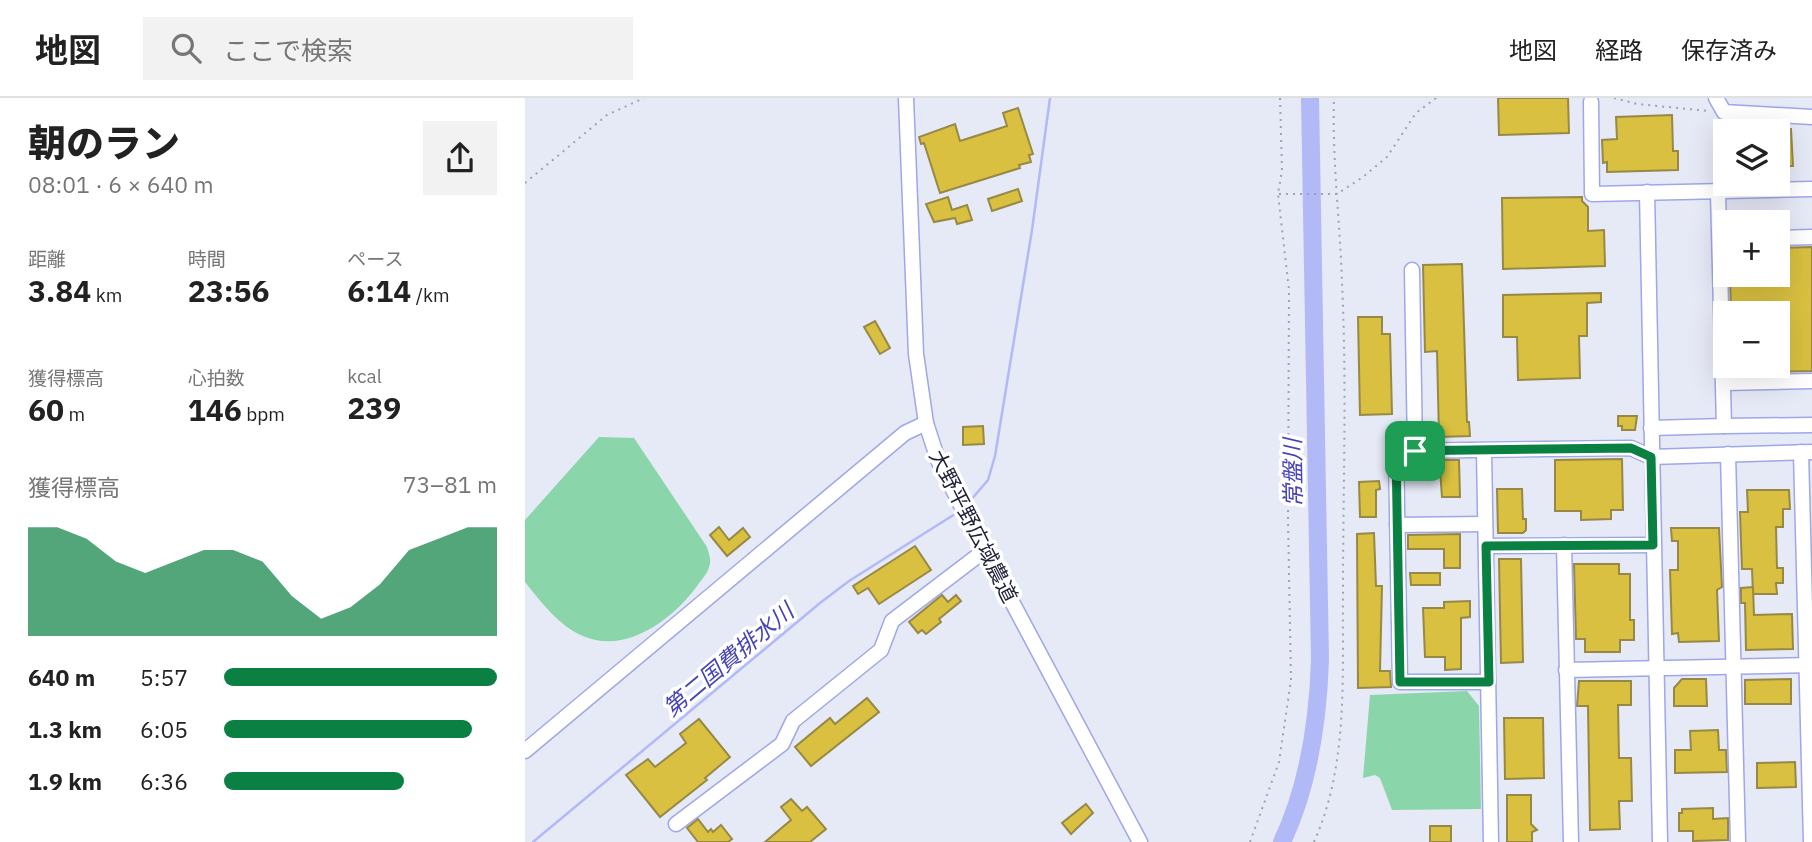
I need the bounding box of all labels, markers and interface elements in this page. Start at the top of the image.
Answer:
search box [143,17,633,80]
text: 地図 [35,28,101,71]
icon: search [167,29,205,67]
text: ここで検索 [223,33,353,67]
text: 地図 [1509,34,1557,66]
text: 経路 [1595,34,1643,66]
text: 保存済み [1681,34,1777,66]
text: 朝のラン [28,118,180,167]
map controls [1713,119,1790,378]
button: layers [1713,119,1790,196]
button: share [423,121,497,195]
text: 08:01 · 6 × 640 m [28,169,214,199]
button: + [1713,210,1790,287]
text: 距離 [28,247,66,271]
text: 時間 [188,247,226,271]
text: ペース [347,247,403,271]
text: 3.84 [28,271,91,310]
text: 23:56 [188,271,270,310]
text: 6:14 [347,271,411,310]
text: km [91,283,122,307]
text: /km [411,283,450,307]
button: − [1713,301,1790,378]
text: kcal [347,364,382,388]
text: 獲得標高 [28,366,104,390]
text: 心拍数 [188,366,245,390]
text: 239 [347,388,401,427]
text: 60 [28,390,64,429]
text: 146 [188,390,242,429]
text: m [64,402,85,426]
text: bpm [242,402,285,426]
pin [1385,421,1445,481]
icon: arrive [1396,432,1434,470]
water label: 常盤川 [1276,435,1308,508]
street label: 大野平野広域農道 [923,445,1025,607]
text: 73–81 m [403,469,497,499]
text: 獲得標高 [28,472,120,502]
water label: 第二国費排水川 [657,594,802,722]
text: 640 m [28,662,95,692]
text: 5:57 [140,662,188,692]
text: 1.3 km [28,714,102,744]
text: 6:05 [140,714,188,744]
text: 1.9 km [28,766,102,796]
text: 6:36 [140,766,188,796]

